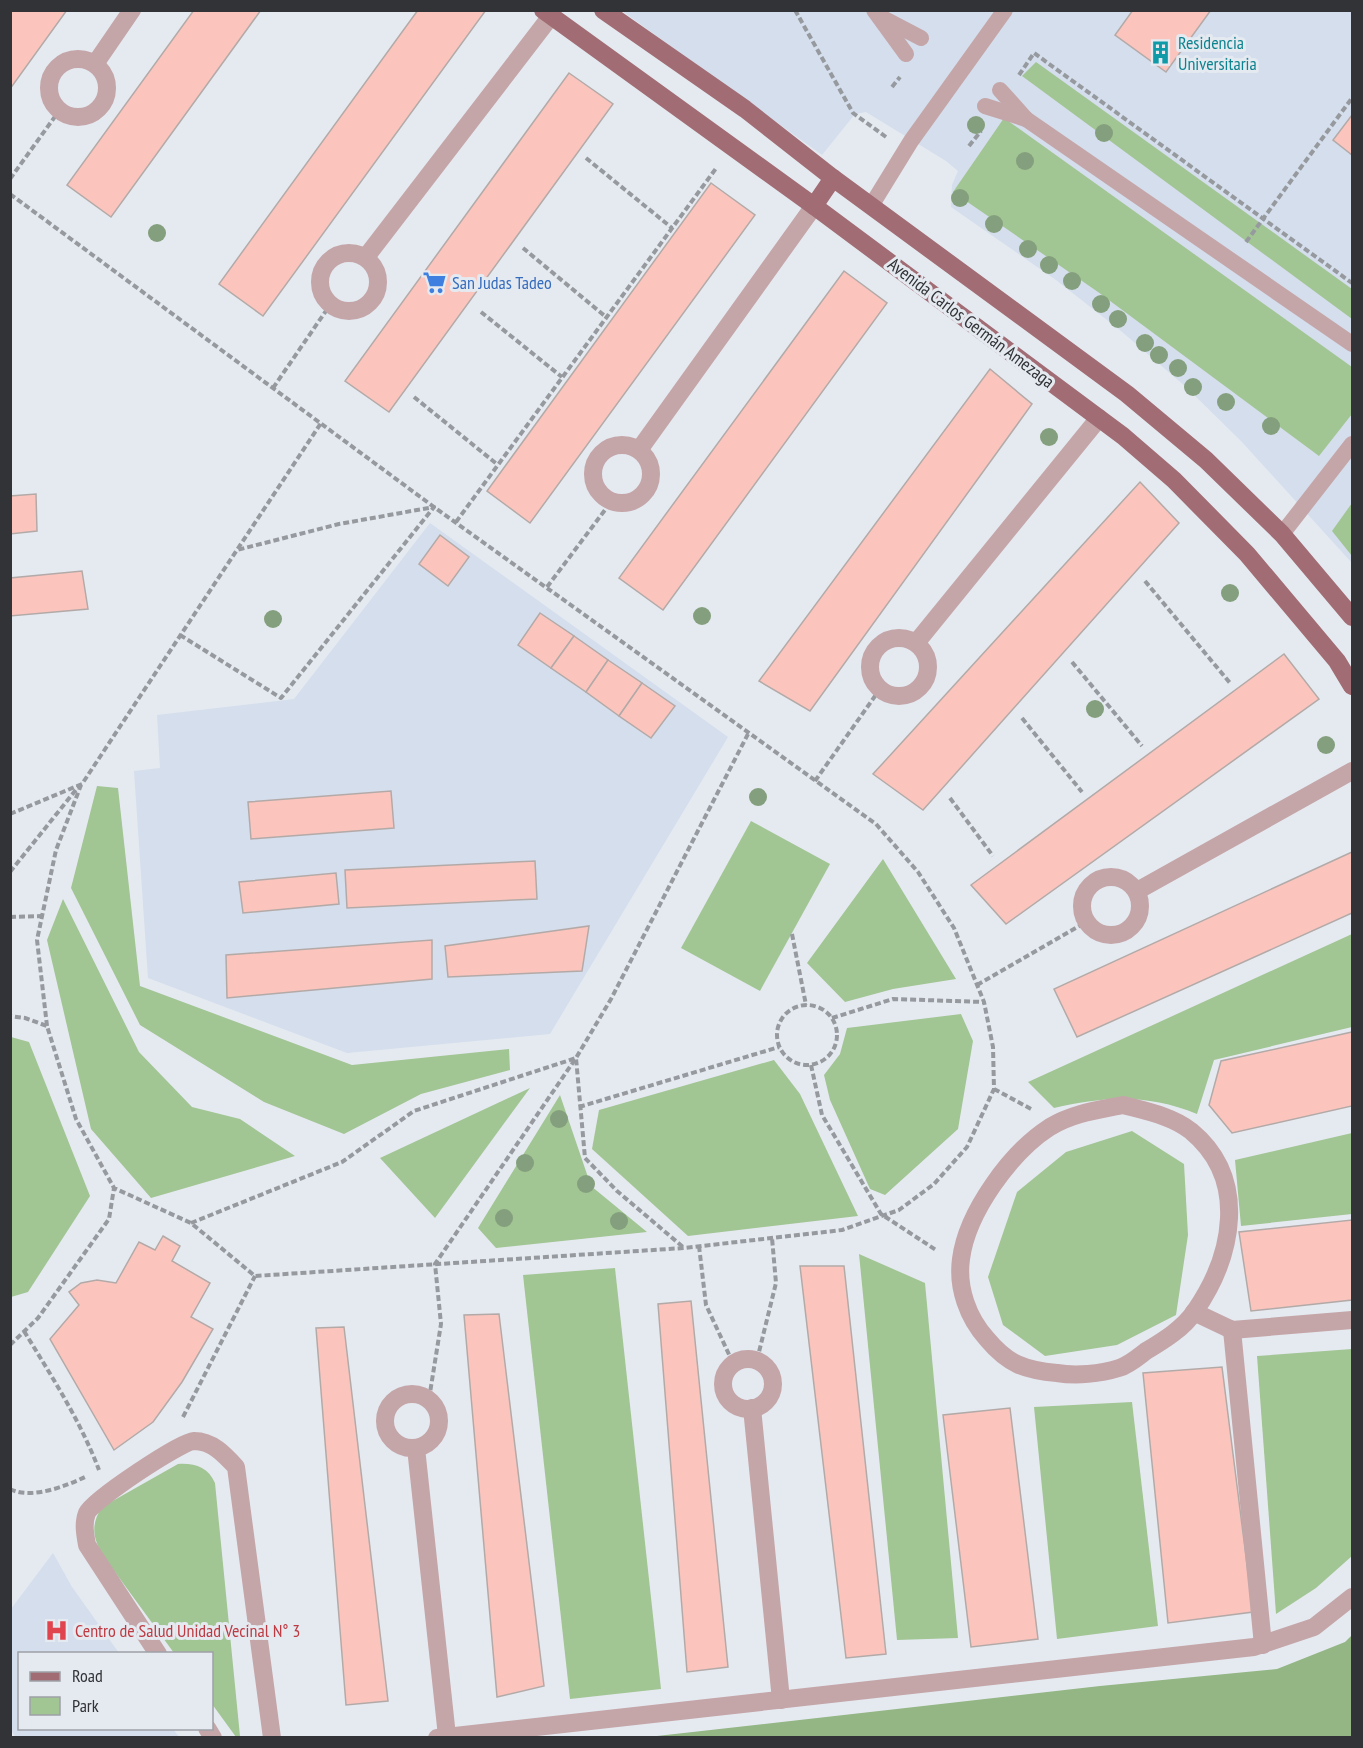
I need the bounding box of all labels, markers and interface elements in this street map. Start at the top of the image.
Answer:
place label: Residencia Universitaria [1178,31,1257,75]
building icon: Residencia Universitaria [1147,40,1173,66]
street label: Avenida Carlos Germán Amezaga [883,252,1059,393]
supermarket icon: San Judas Tadeo [421,270,447,296]
place label: San Judas Tadeo [452,271,552,294]
hospital icon: Centro de Salud Unidad Vecinal N° 3 [44,1618,70,1644]
place label: Centro de Salud Unidad Vecinal N° 3 [75,1619,300,1642]
legend [18,1652,213,1730]
text: Road [72,1664,103,1687]
text: Park [72,1694,99,1717]

